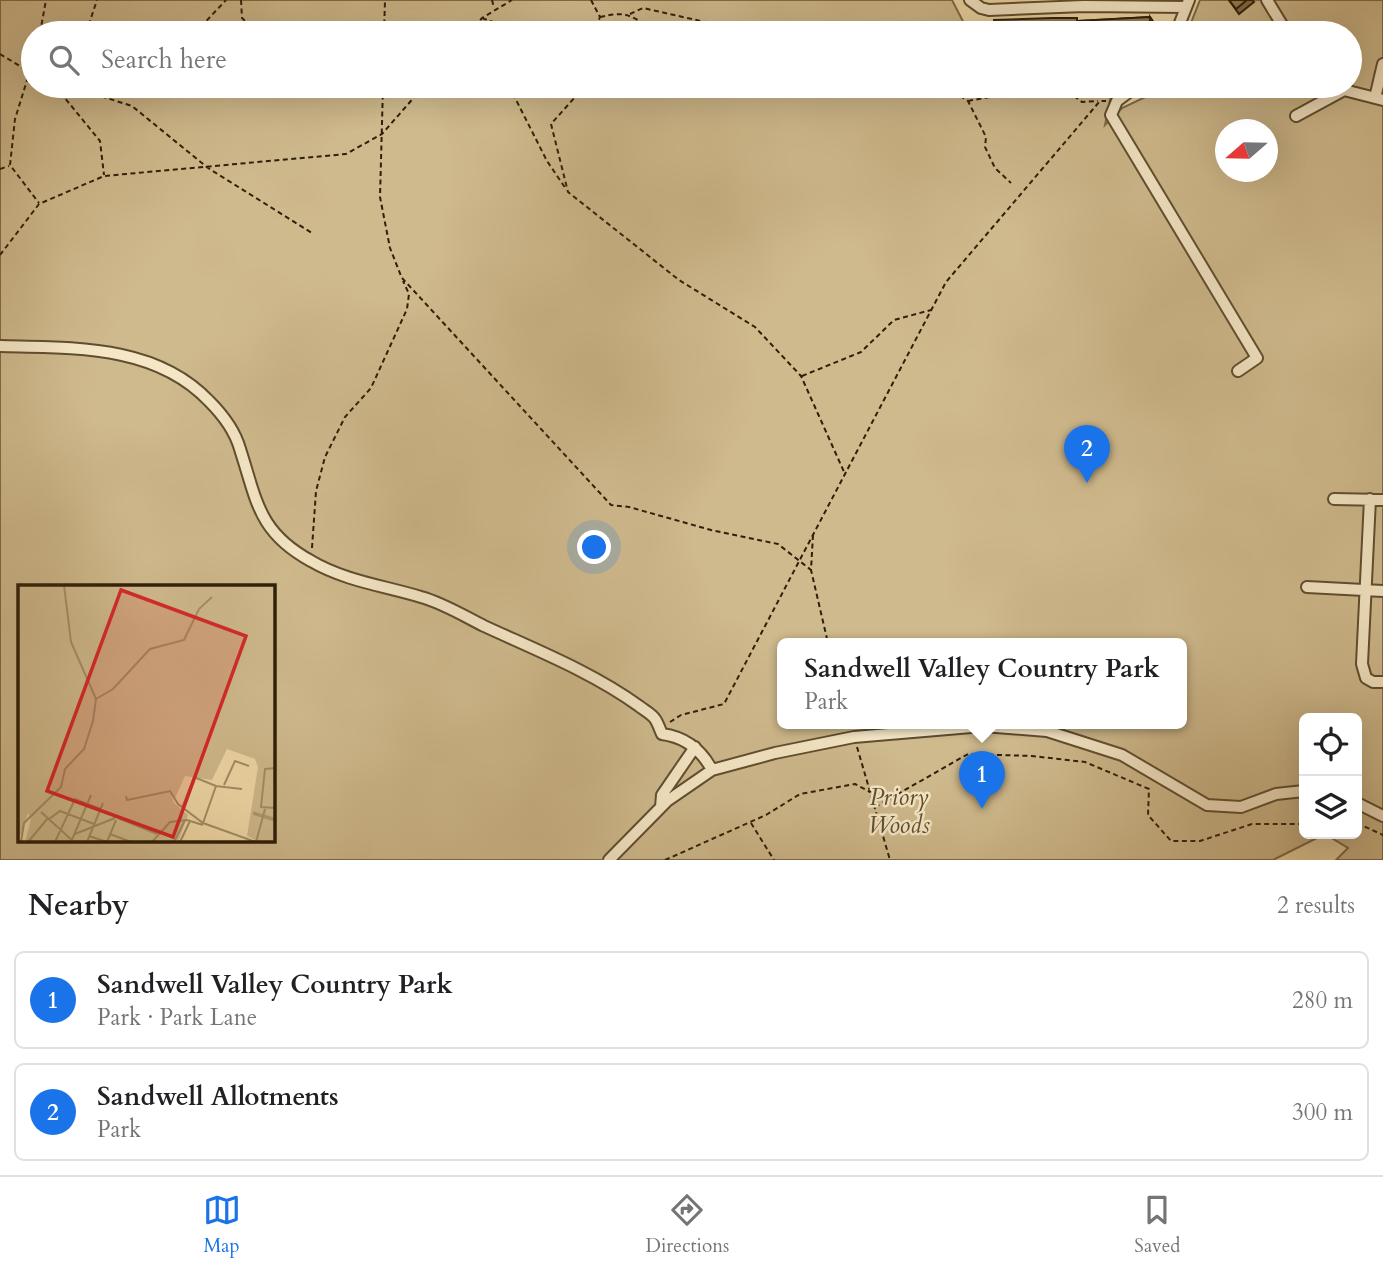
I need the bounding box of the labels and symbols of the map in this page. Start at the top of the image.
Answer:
north arrow [1215,119,1278,182]
pin: 2 [1064,425,1110,483]
your location [577,530,611,564]
inset map [18,585,275,842]
pin: 1 [959,751,1005,809]
park label: Priory Woods [868,781,930,842]

